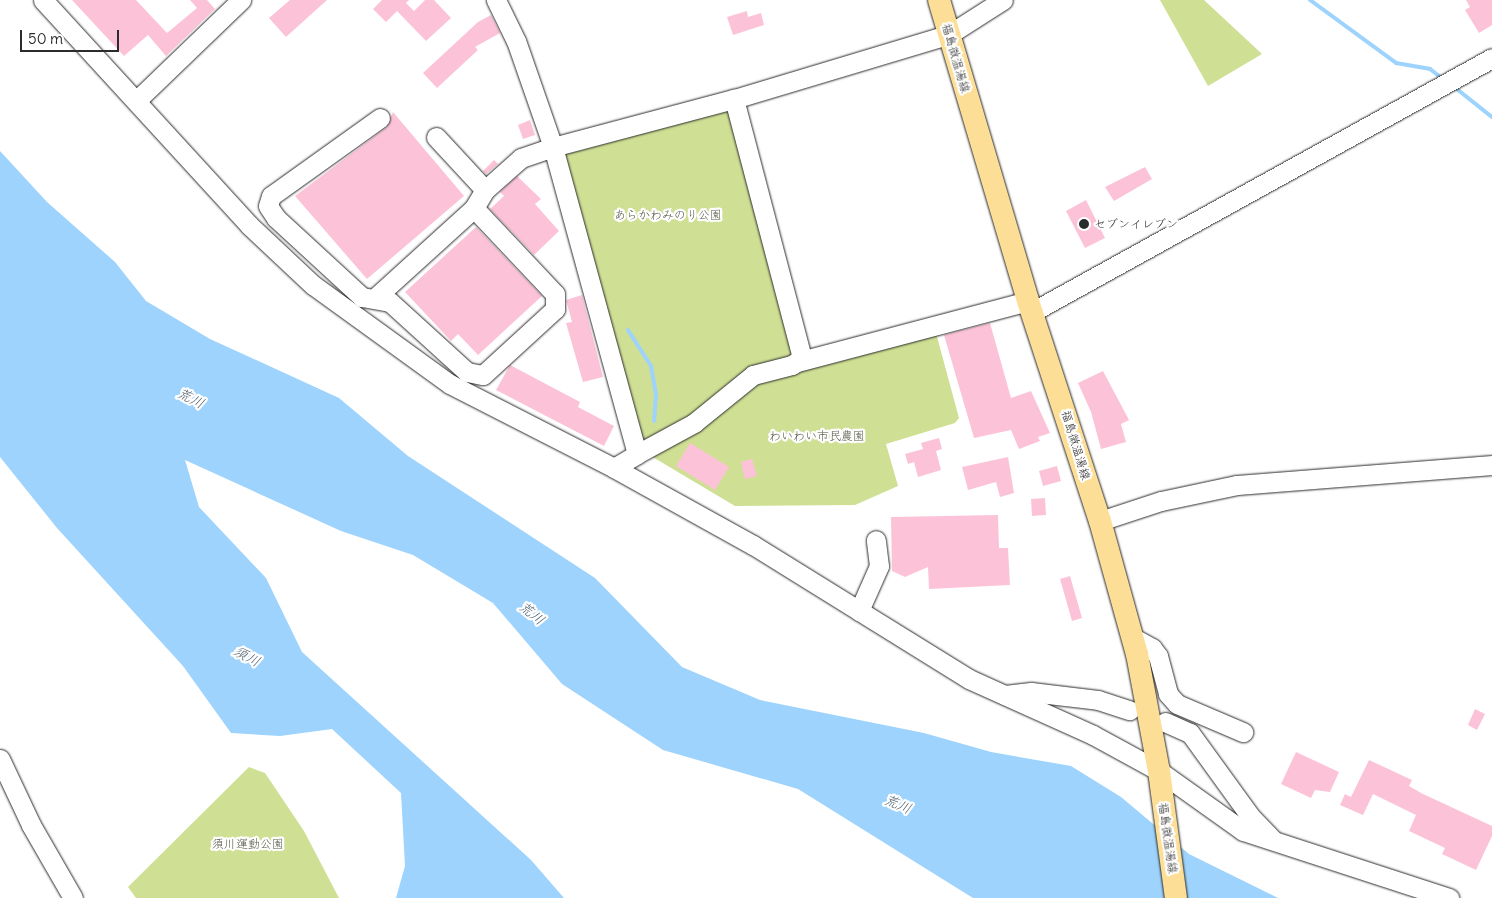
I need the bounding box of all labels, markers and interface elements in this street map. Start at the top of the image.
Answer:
scale bar [22,20,121,52]
street label: 福島微温湯線 [939,21,973,95]
text: 50 m [28,29,63,48]
park label: あらかわみのり公園 [614,208,722,222]
place label: セブンイレブン [1094,217,1178,231]
marker: セブンイレブン [1078,218,1090,230]
water label: 荒川 [175,384,207,412]
street label: 福島微温湯線 [1059,408,1093,482]
park label: わいわい市民農園 [769,429,865,443]
water label: 荒川 [516,598,548,628]
water label: 須川 [231,642,263,670]
water label: 荒川 [882,791,914,817]
street label: 福島微温湯線 [1156,801,1180,875]
park label: 須川運動公園 [212,837,284,851]

